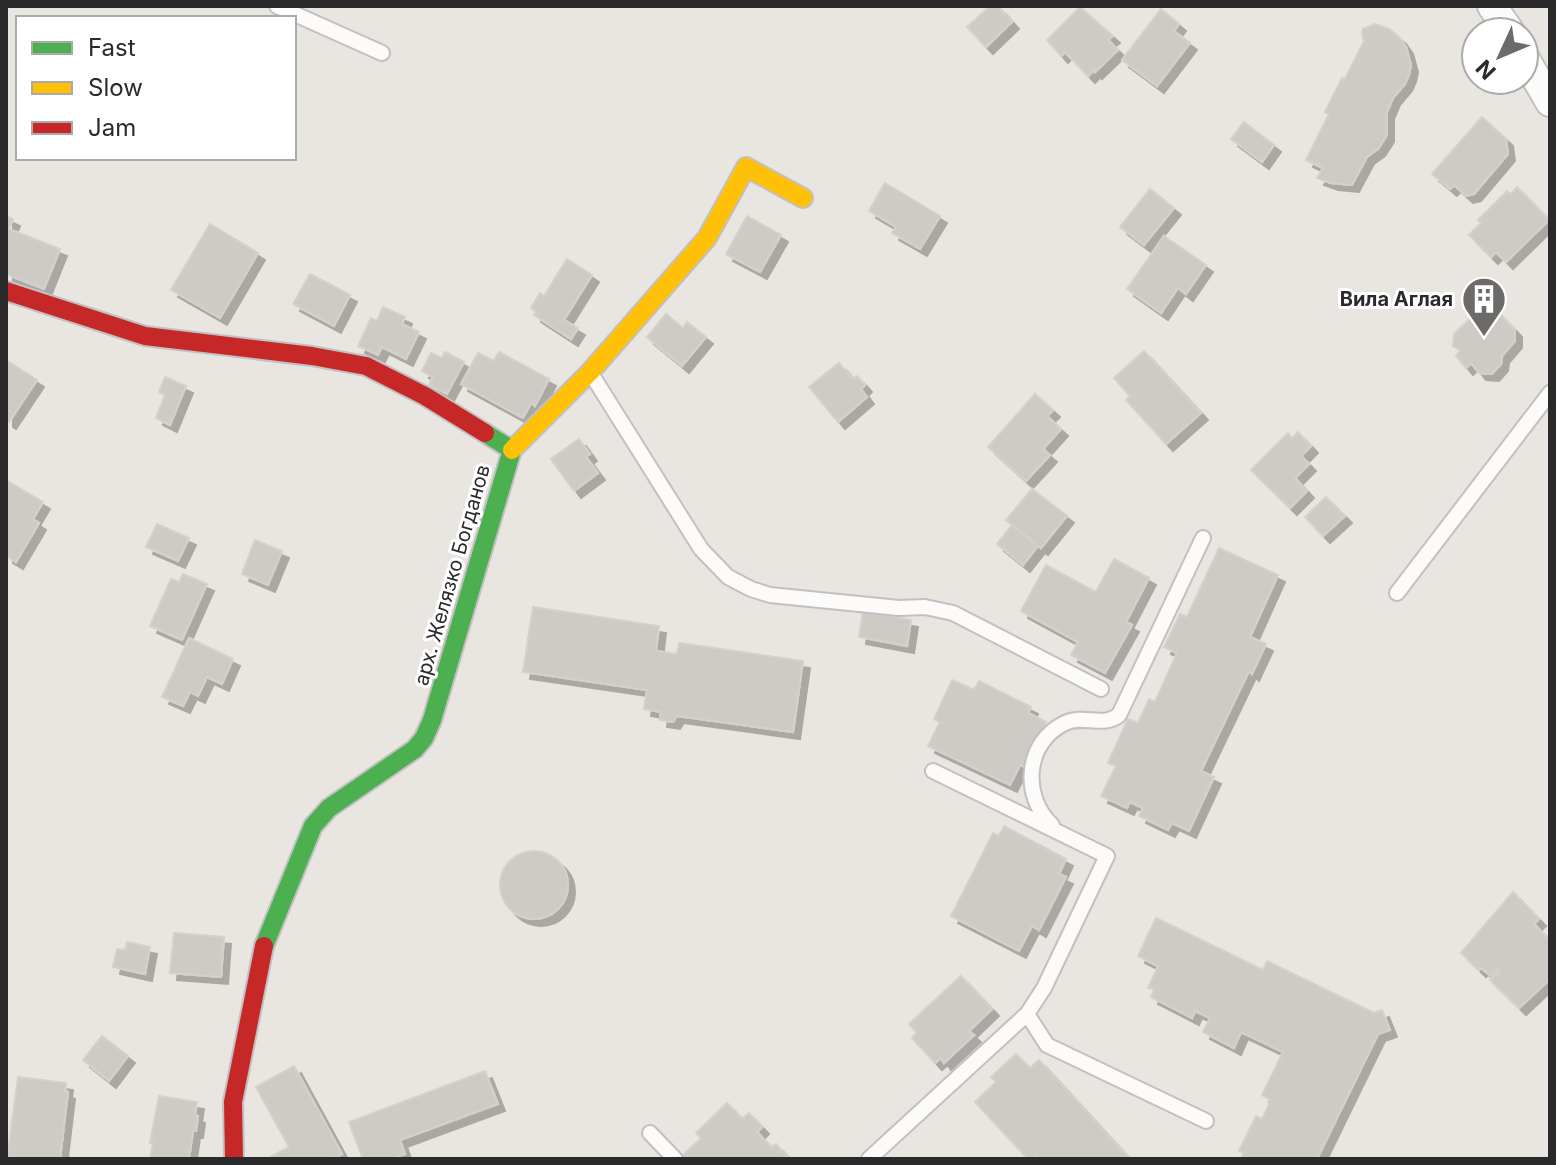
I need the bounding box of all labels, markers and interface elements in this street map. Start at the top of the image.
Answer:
legend [16,16,296,160]
north arrow [1460,16,1540,96]
text: Fast [88,33,136,62]
text: N [1470,55,1501,85]
text: Slow [88,73,143,102]
text: Jam [88,113,136,142]
building icon: Вила Аглая [1460,275,1508,338]
place label: Вила Аглая [1340,287,1453,311]
street label: арх. Желязко Богданов [409,462,495,688]

